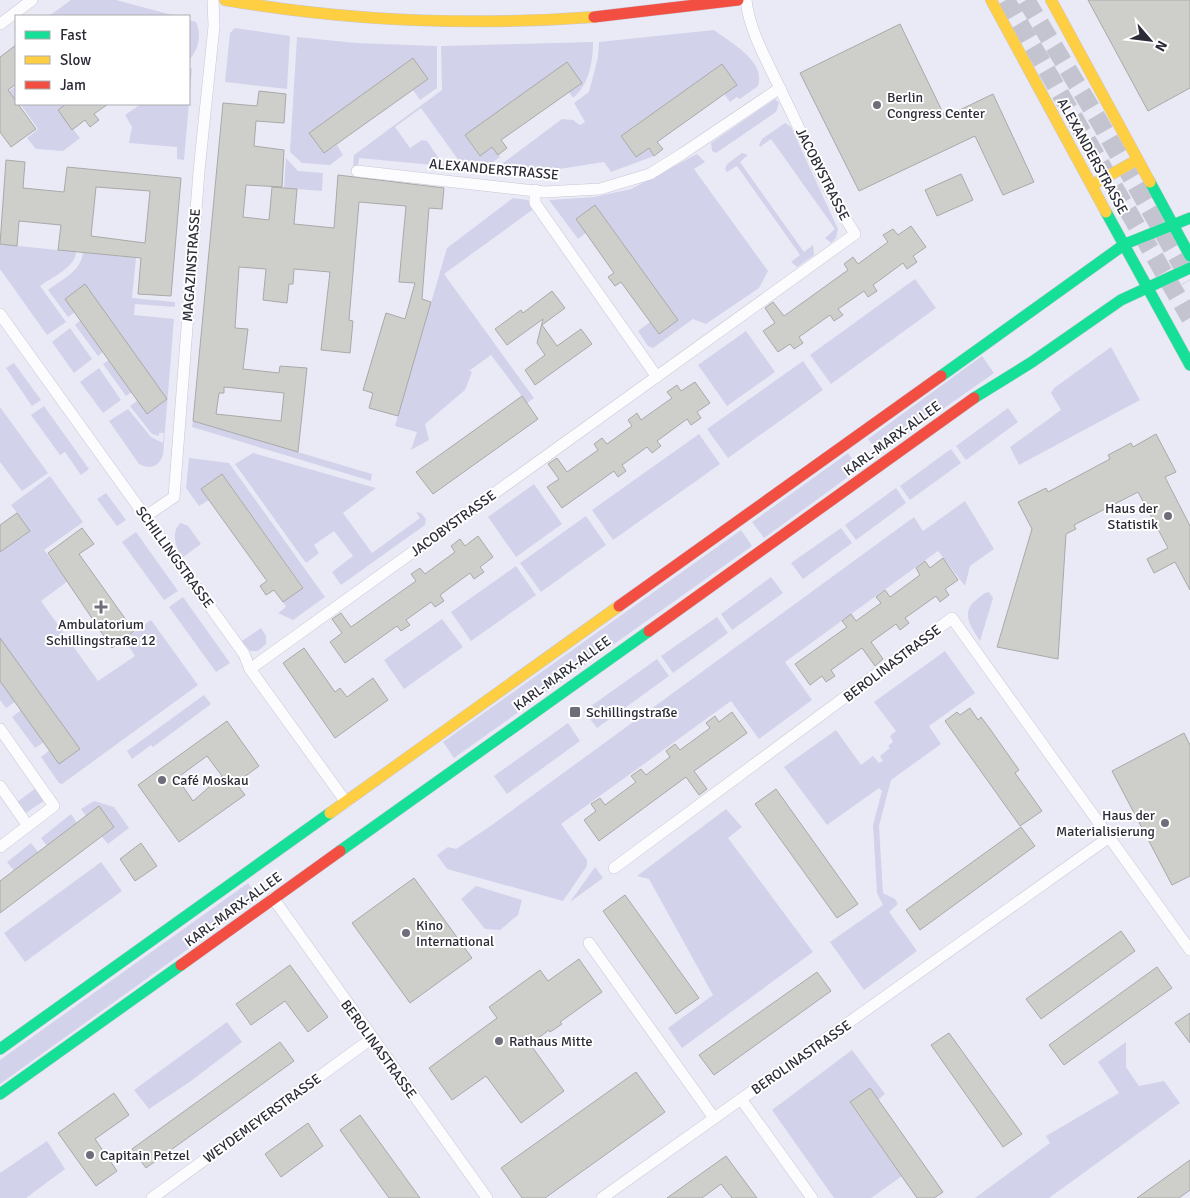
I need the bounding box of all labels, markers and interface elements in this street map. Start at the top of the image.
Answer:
legend [15,15,190,105]
north arrow [1125,15,1175,65]
text: Fast [60,26,87,44]
text: N [1151,38,1171,54]
text: Slow [60,51,91,69]
text: Jam [60,76,86,94]
place label: Berlin Congress Center [887,89,986,122]
street label: ALEXANDERSTRASSE [1054,95,1132,217]
marker: Berlin Congress Center [871,99,883,111]
street label: JACOBYSTRASSE [792,125,853,223]
street label: ALEXANDERSTRASSE [428,155,560,184]
street label: MAGAZINSTRASSE [179,208,204,322]
street label: KARL-MARX-ALLEE [840,397,944,479]
street label: JACOBYSTRASSE [407,487,499,560]
place label: Haus der Statistik [1105,500,1159,533]
street label: SCHILLINGSTRASSE [132,503,217,611]
marker: Haus der Statistik [1162,510,1174,522]
marker: Ambulatorium Schillingstraße 12 [94,600,108,614]
place label: Ambulatorium Schillingstraße 12 [46,616,156,649]
street label: BEROLINASTRASSE [840,621,945,706]
street label: KARL-MARX-ALLEE [510,632,614,714]
place label: Schillingstraße [586,704,678,721]
marker: Schillingstraße [568,705,582,719]
place label: Café Moskau [172,772,249,789]
marker: Café Moskau [156,774,168,786]
place label: Haus der Materialisierung [1056,807,1156,840]
marker: Haus der Materialisierung [1159,817,1171,829]
street label: KARL-MARX-ALLEE [181,868,285,950]
place label: Kino International [416,917,494,950]
marker: Kino International [400,927,412,939]
street label: BEROLINASTRASSE [337,997,420,1102]
street label: BEROLINASTRASSE [748,1017,855,1098]
place label: Rathaus Mitte [509,1033,592,1050]
marker: Rathaus Mitte [493,1035,505,1047]
street label: WEYDEMEYERSTRASSE [200,1070,324,1167]
place label: Capitain Petzel [100,1147,190,1164]
marker: Capitain Petzel [84,1149,96,1161]

